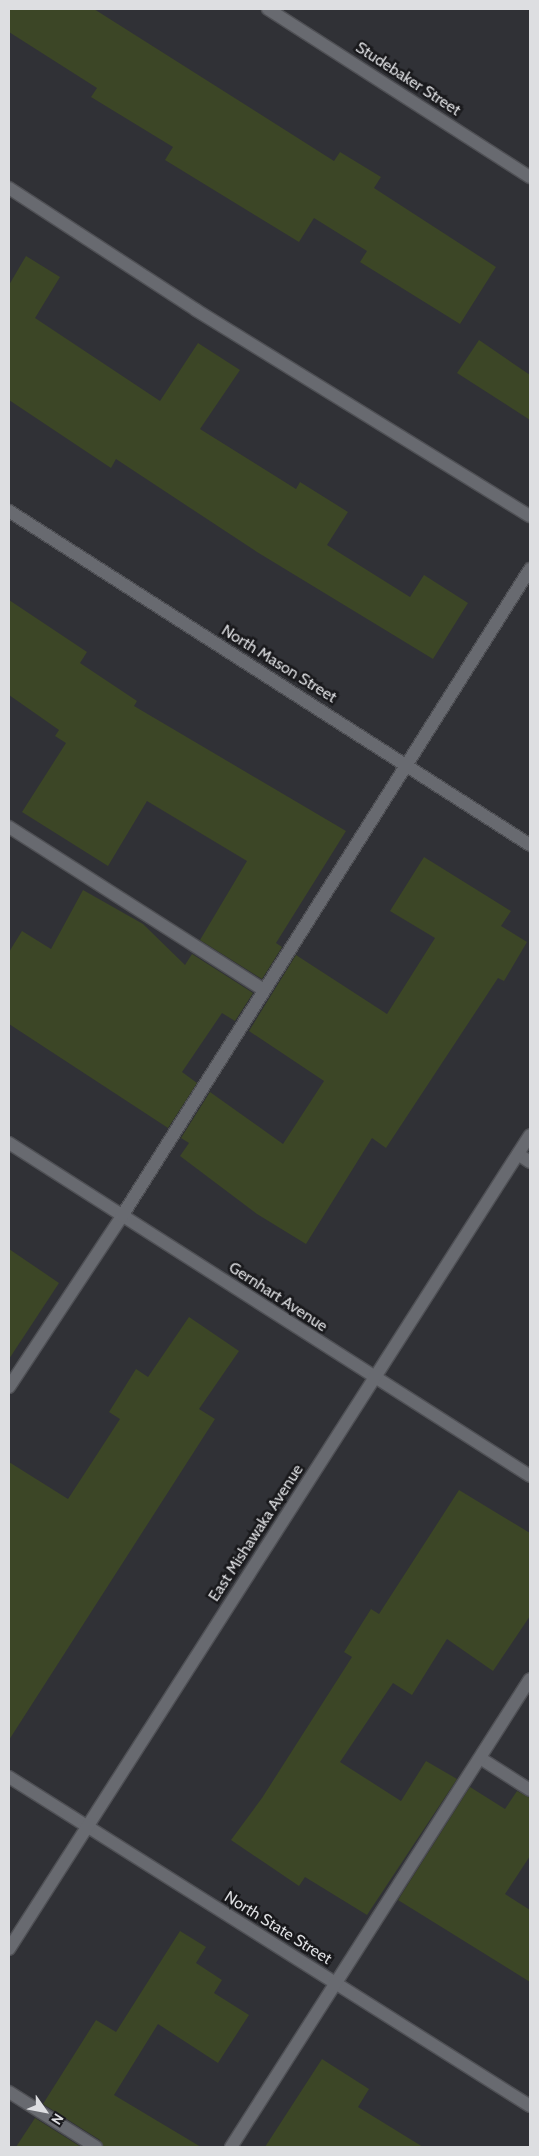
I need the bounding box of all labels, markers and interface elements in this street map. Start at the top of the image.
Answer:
street label: Studebaker Street [352,38,464,120]
street label: North Mason Street [218,621,340,707]
street label: Gernhart Avenue [225,1258,331,1336]
street label: East Mishawaka Avenue [205,1461,307,1605]
street label: North State Street [221,1887,335,1969]
north arrow [20,2086,70,2136]
text: N [47,2110,68,2128]

